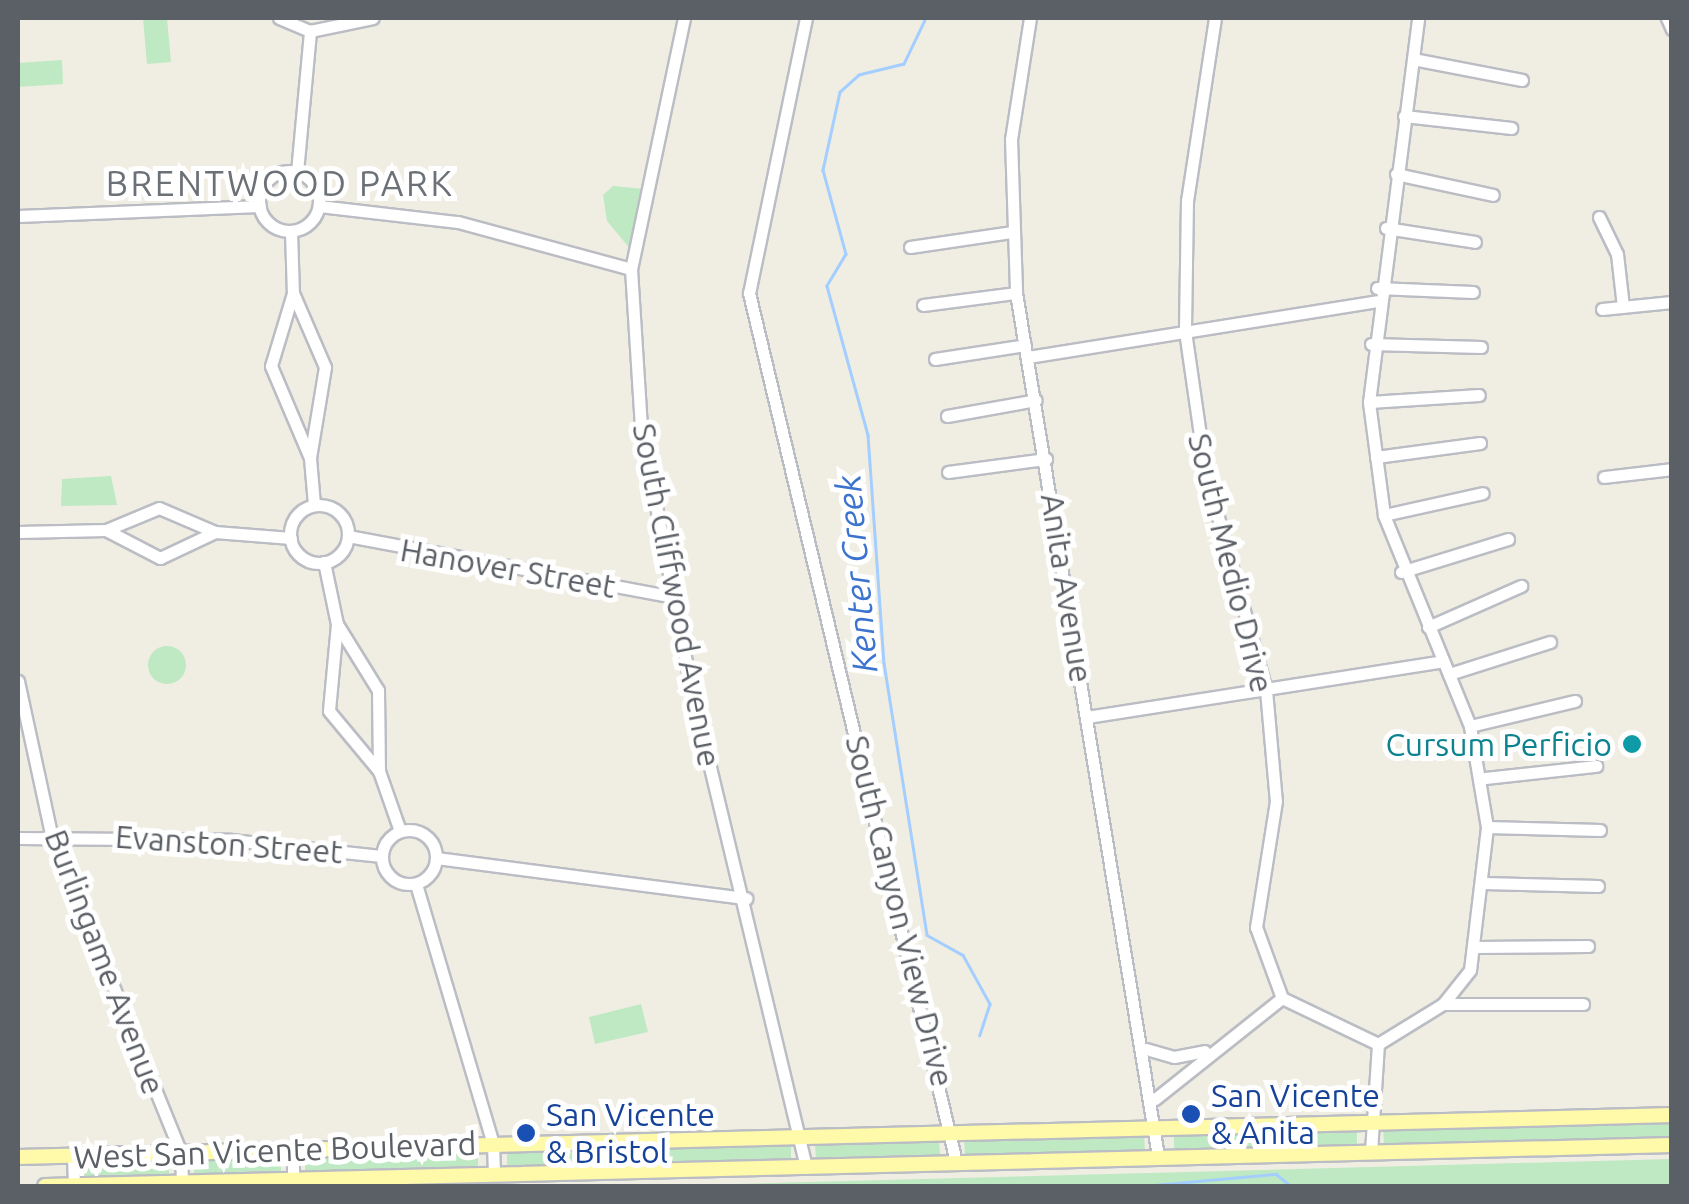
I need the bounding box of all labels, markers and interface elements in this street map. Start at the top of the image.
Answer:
district label: BRENTWOOD PARK [106,162,454,204]
street label: South Cliffwood Avenue [625,420,729,770]
street label: South Medio Drive [1180,429,1282,697]
water label: Kenter Creek [826,473,886,675]
street label: Anita Avenue [1033,491,1101,685]
street label: Hanover Street [397,530,619,606]
place label: Cursum Perficio [1386,725,1612,763]
street label: South Canyon View Drive [838,732,962,1090]
marker: Cursum Perficio [1621,733,1643,755]
street label: Evanston Street [114,817,344,871]
street label: Burlingame Avenue [37,824,173,1100]
place label: San Vicente & Anita [1211,1077,1380,1152]
place label: San Vicente & Bristol [546,1096,715,1171]
marker: San Vicente & Anita [1180,1103,1202,1125]
marker: San Vicente & Bristol [515,1122,537,1144]
street label: West San Vicente Boulevard [73,1124,477,1176]

